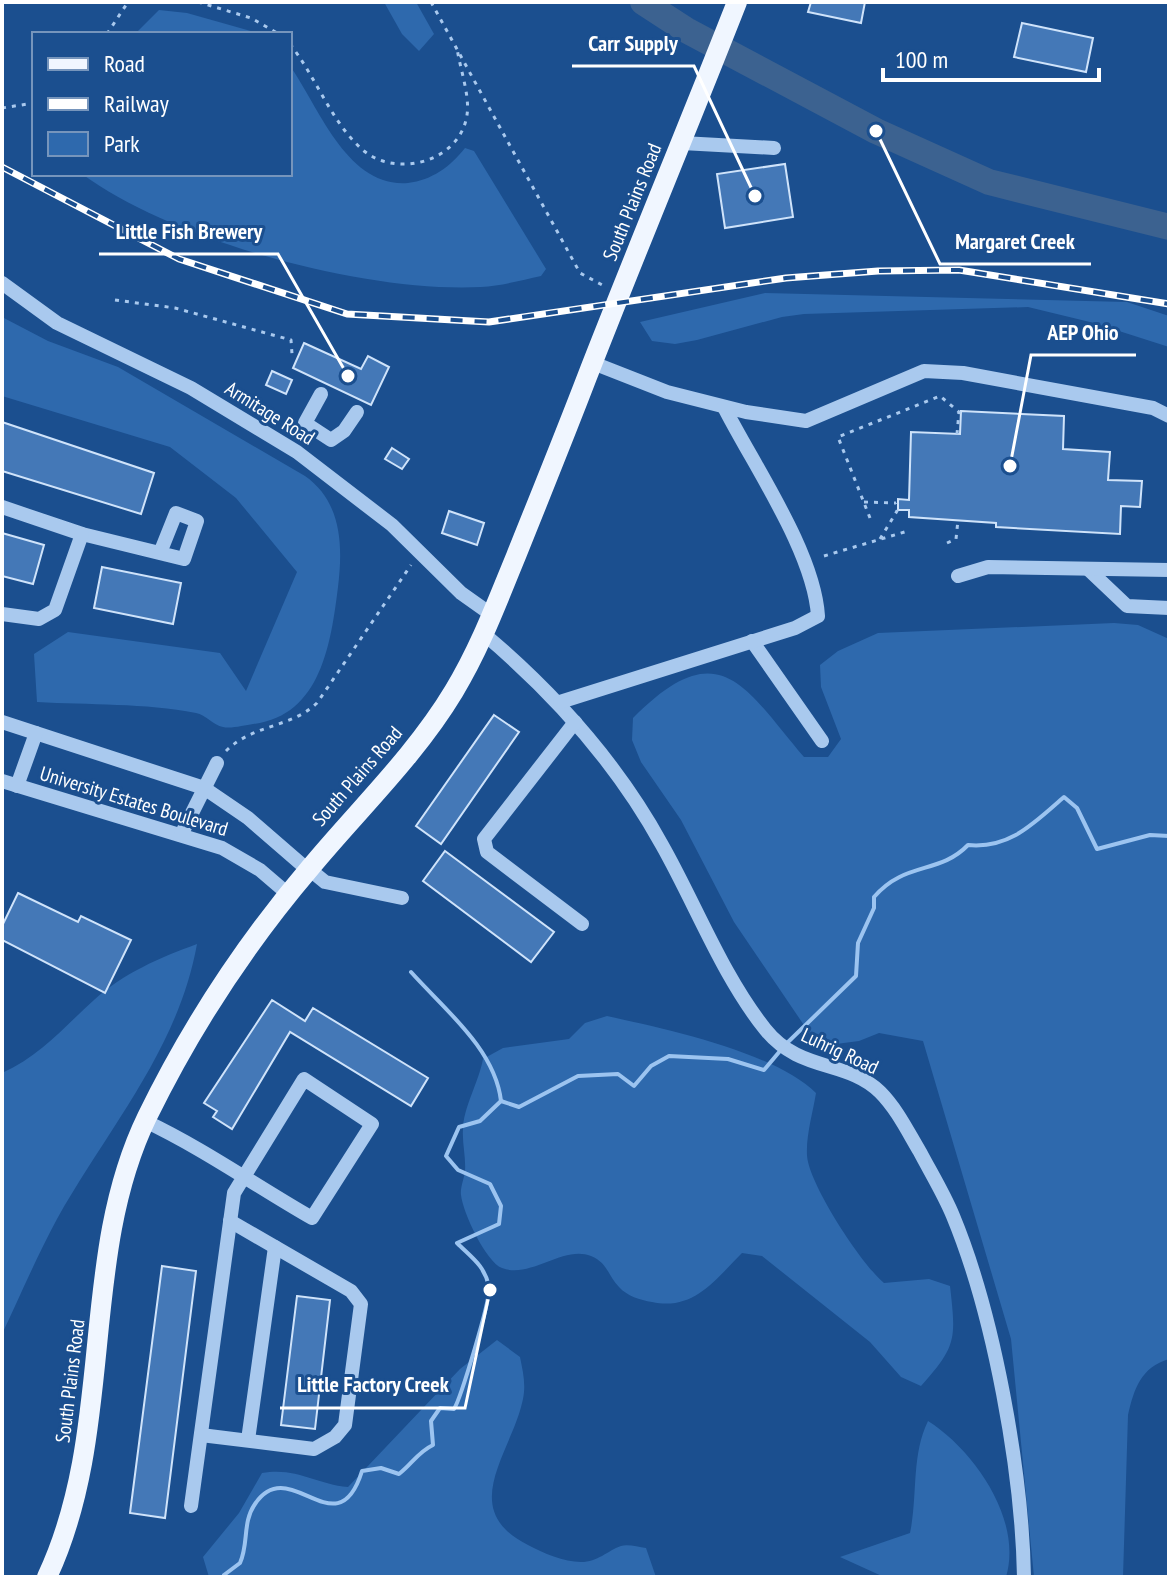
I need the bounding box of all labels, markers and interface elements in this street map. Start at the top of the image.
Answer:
callout: Carr Supply [572,20,694,66]
text: Carr Supply [588,29,679,57]
legend [32,32,292,176]
scale bar [883,32,1099,82]
text: 100 m [895,44,948,75]
text: Road [104,48,145,79]
text: Railway [104,88,169,119]
text: Park [104,128,140,159]
street label: South Plains Road [597,139,667,265]
callout: Little Fish Brewery [99,208,278,254]
text: Little Fish Brewery [116,217,264,245]
callout: Margaret Creek [940,218,1091,264]
text: Margaret Creek [955,227,1076,255]
callout: AEP Ohio [1031,309,1136,355]
text: AEP Ohio [1046,318,1119,346]
street label: Armitage Road [220,375,320,451]
street label: South Plains Road [306,721,408,831]
street label: University Estates Boulevard [37,760,231,842]
street label: Luhrig Road [797,1022,883,1080]
street label: South Plains Road [50,1318,90,1444]
callout: Little Factory Creek [280,1362,465,1408]
text: Little Factory Creek [297,1370,450,1398]

